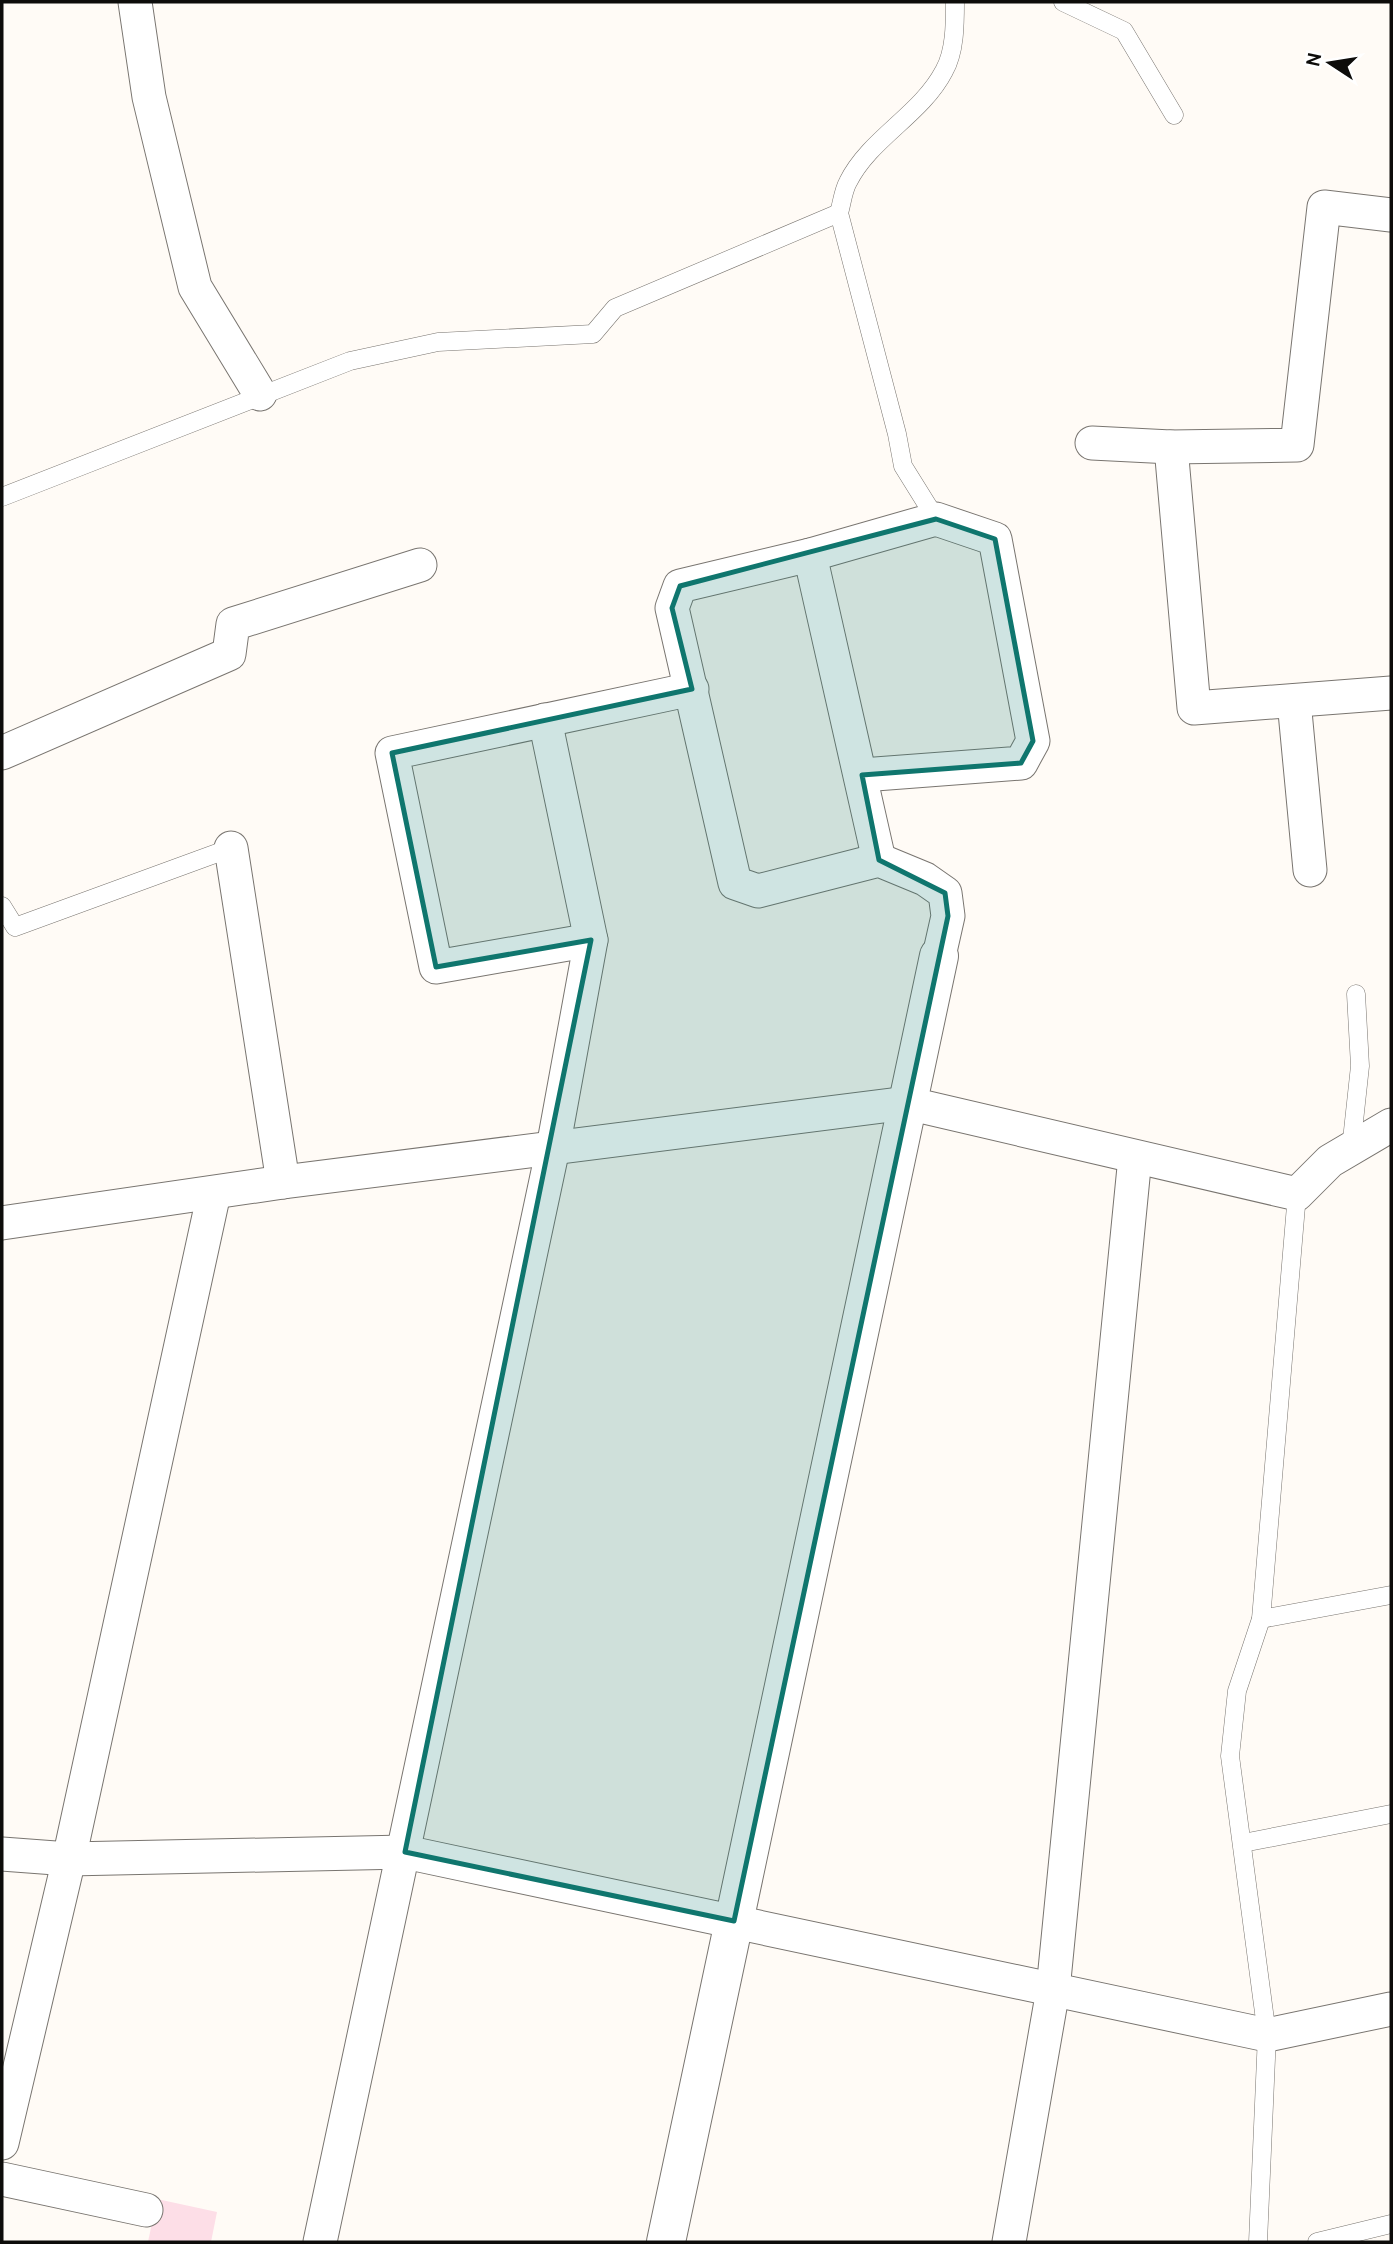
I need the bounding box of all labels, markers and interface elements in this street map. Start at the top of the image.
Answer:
north arrow [1295,28,1365,98]
text: N [1301,51,1327,69]

